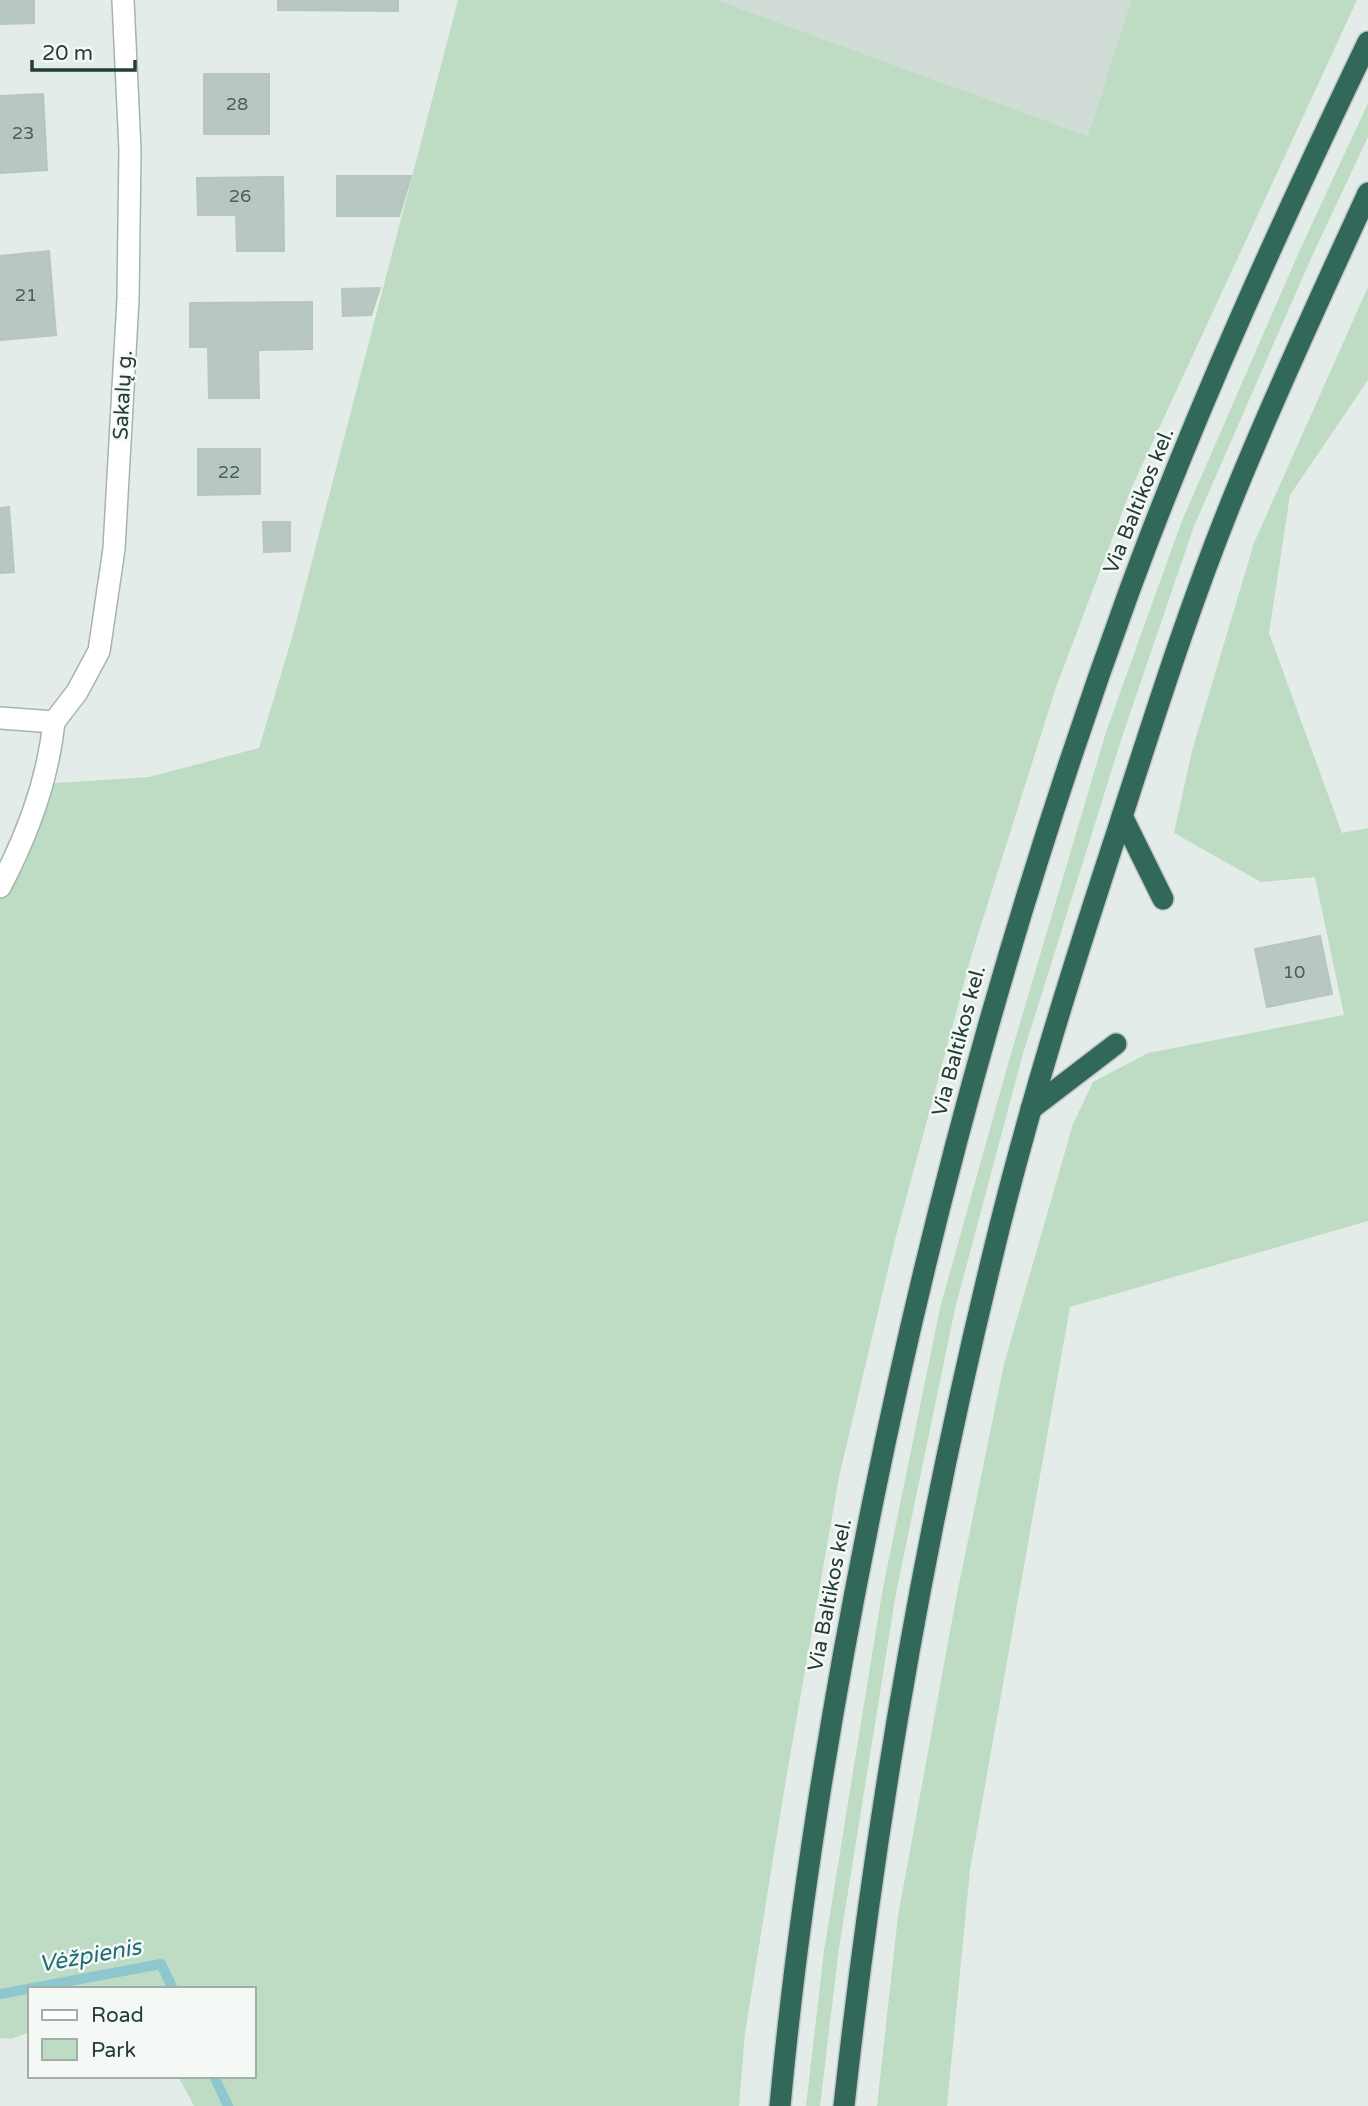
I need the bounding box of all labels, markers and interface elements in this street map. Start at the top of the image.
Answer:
scale bar [32,28,135,72]
text: 20 m [42,41,93,66]
house number: 28 [226,93,248,115]
house number: 23 [12,122,34,144]
house number: 26 [229,185,251,207]
house number: 21 [15,284,37,306]
street label: Sakalų g. [108,349,138,441]
street label: Via Baltikos kel. [1098,424,1180,578]
house number: 22 [218,461,240,483]
house number: 10 [1283,961,1305,983]
street label: Via Baltikos kel. [927,963,991,1119]
street label: Via Baltikos kel. [803,1516,857,1674]
water label: Vėžpienis [37,1933,145,1979]
legend [28,1987,256,2078]
text: Road [91,2003,144,2028]
text: Park [91,2038,136,2063]

